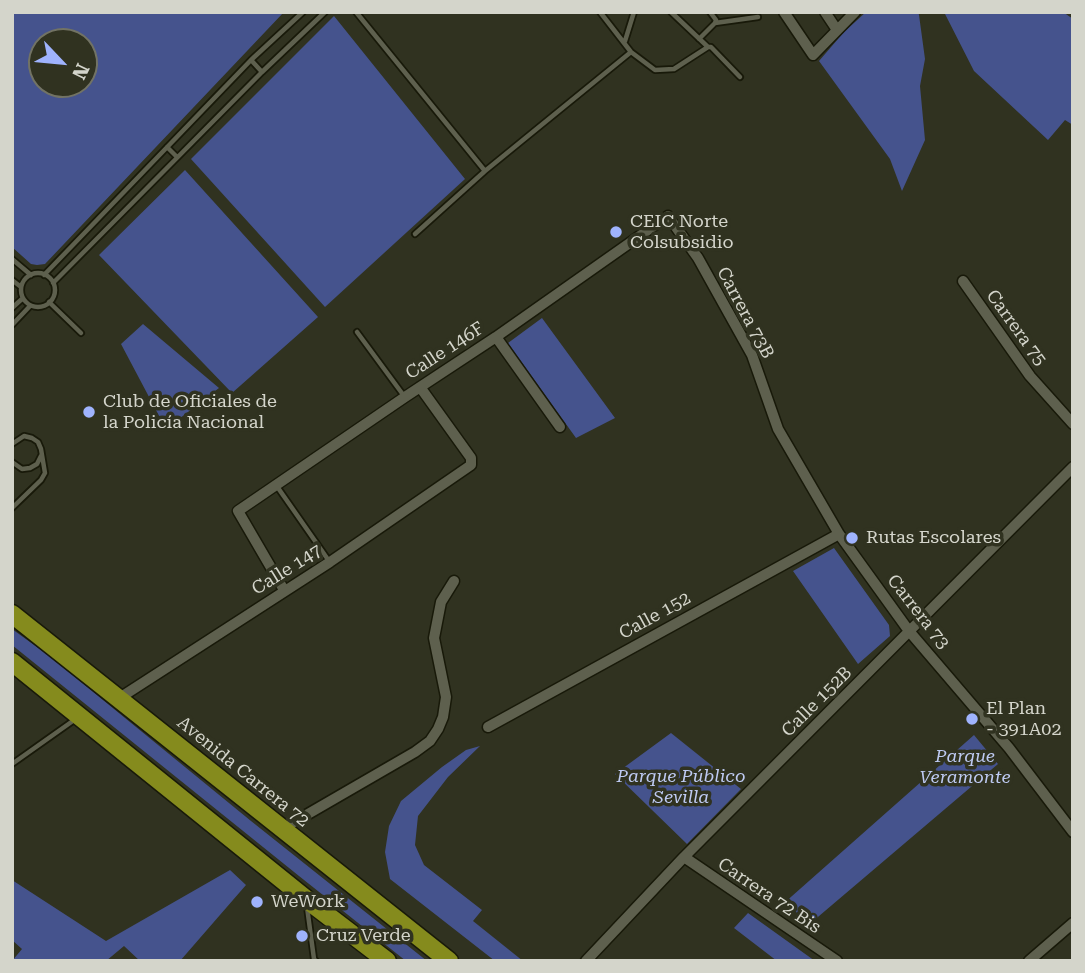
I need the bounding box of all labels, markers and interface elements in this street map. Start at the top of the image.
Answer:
north arrow [28,28,98,98]
text: N [67,60,94,83]
place label: CEIC Norte Colsubsidio [630,211,734,254]
marker: CEIC Norte Colsubsidio [608,224,624,240]
street label: Carrera 73B [712,263,778,363]
street label: Carrera 75 [981,286,1051,370]
street label: Calle 146F [402,318,488,384]
place label: Club de Oficiales de la Policía Nacional [103,391,277,434]
marker: Club de Oficiales de la Policía Nacional [81,404,97,420]
place label: Rutas Escolares [866,527,1001,549]
marker: Rutas Escolares [844,530,860,546]
street label: Calle 147 [248,540,326,600]
street label: Carrera 73 [882,570,954,654]
street label: Calle 152 [615,588,695,644]
street label: Calle 152B [777,662,857,742]
place label: El Plan - 391A02 [986,698,1061,740]
marker: El Plan - 391A02 [964,711,980,727]
street label: Avenida Carrera 72 [172,712,314,832]
park label: Parque Veramonte [919,746,1011,788]
park label: Parque Público Sevilla [617,766,745,808]
street label: Carrera 72 Bis [713,854,825,938]
place label: WeWork [271,891,345,913]
marker: WeWork [249,894,265,910]
place label: Cruz Verde [316,925,411,947]
marker: Cruz Verde [294,928,310,944]

